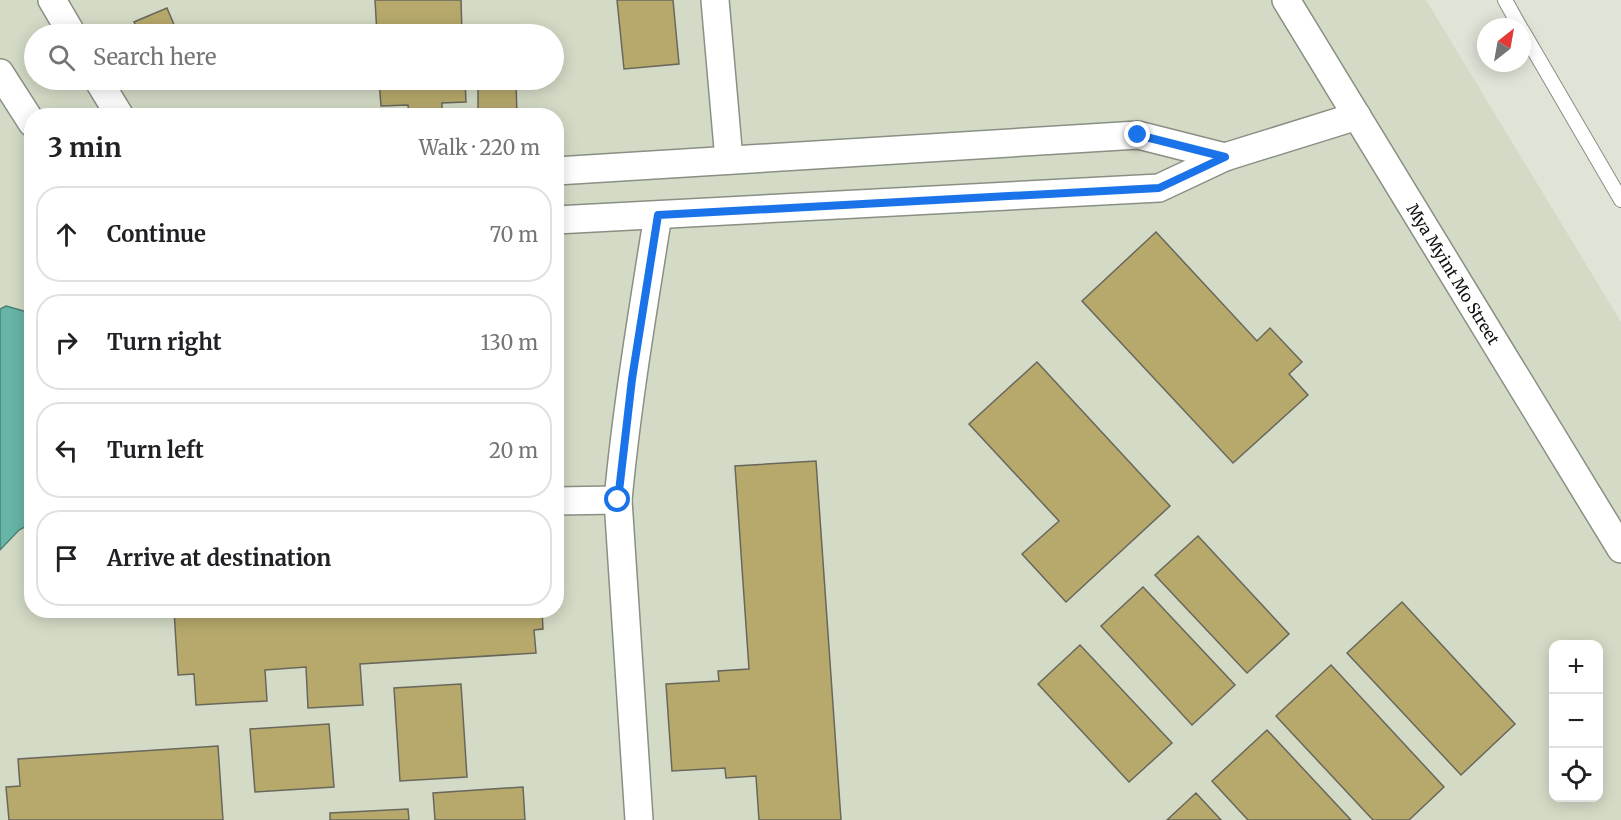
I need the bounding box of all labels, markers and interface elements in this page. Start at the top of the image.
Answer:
north arrow [1477,18,1531,72]
search box [24,24,564,90]
icon: search [45,41,78,74]
text: Search here [93,43,216,71]
route end [1124,121,1150,147]
text: 3 min [48,131,122,164]
text: Walk · 220 m [419,135,540,160]
street label: Mya Myint Mo Street [1403,200,1504,349]
icon: ahead [50,218,83,251]
text: Continue [107,220,206,248]
text: 70 m [490,222,538,247]
icon: right [50,326,83,359]
text: Turn right [107,328,221,356]
text: 130 m [481,330,538,355]
icon: left [50,434,83,467]
text: Turn left [107,436,204,464]
text: 20 m [489,438,538,463]
route start [604,486,630,512]
icon: arrive [50,542,83,575]
text: Arrive at destination [107,544,331,572]
map controls [1549,640,1603,802]
button: + [1549,640,1603,694]
button: − [1549,694,1603,748]
button: locate [1549,748,1603,802]

